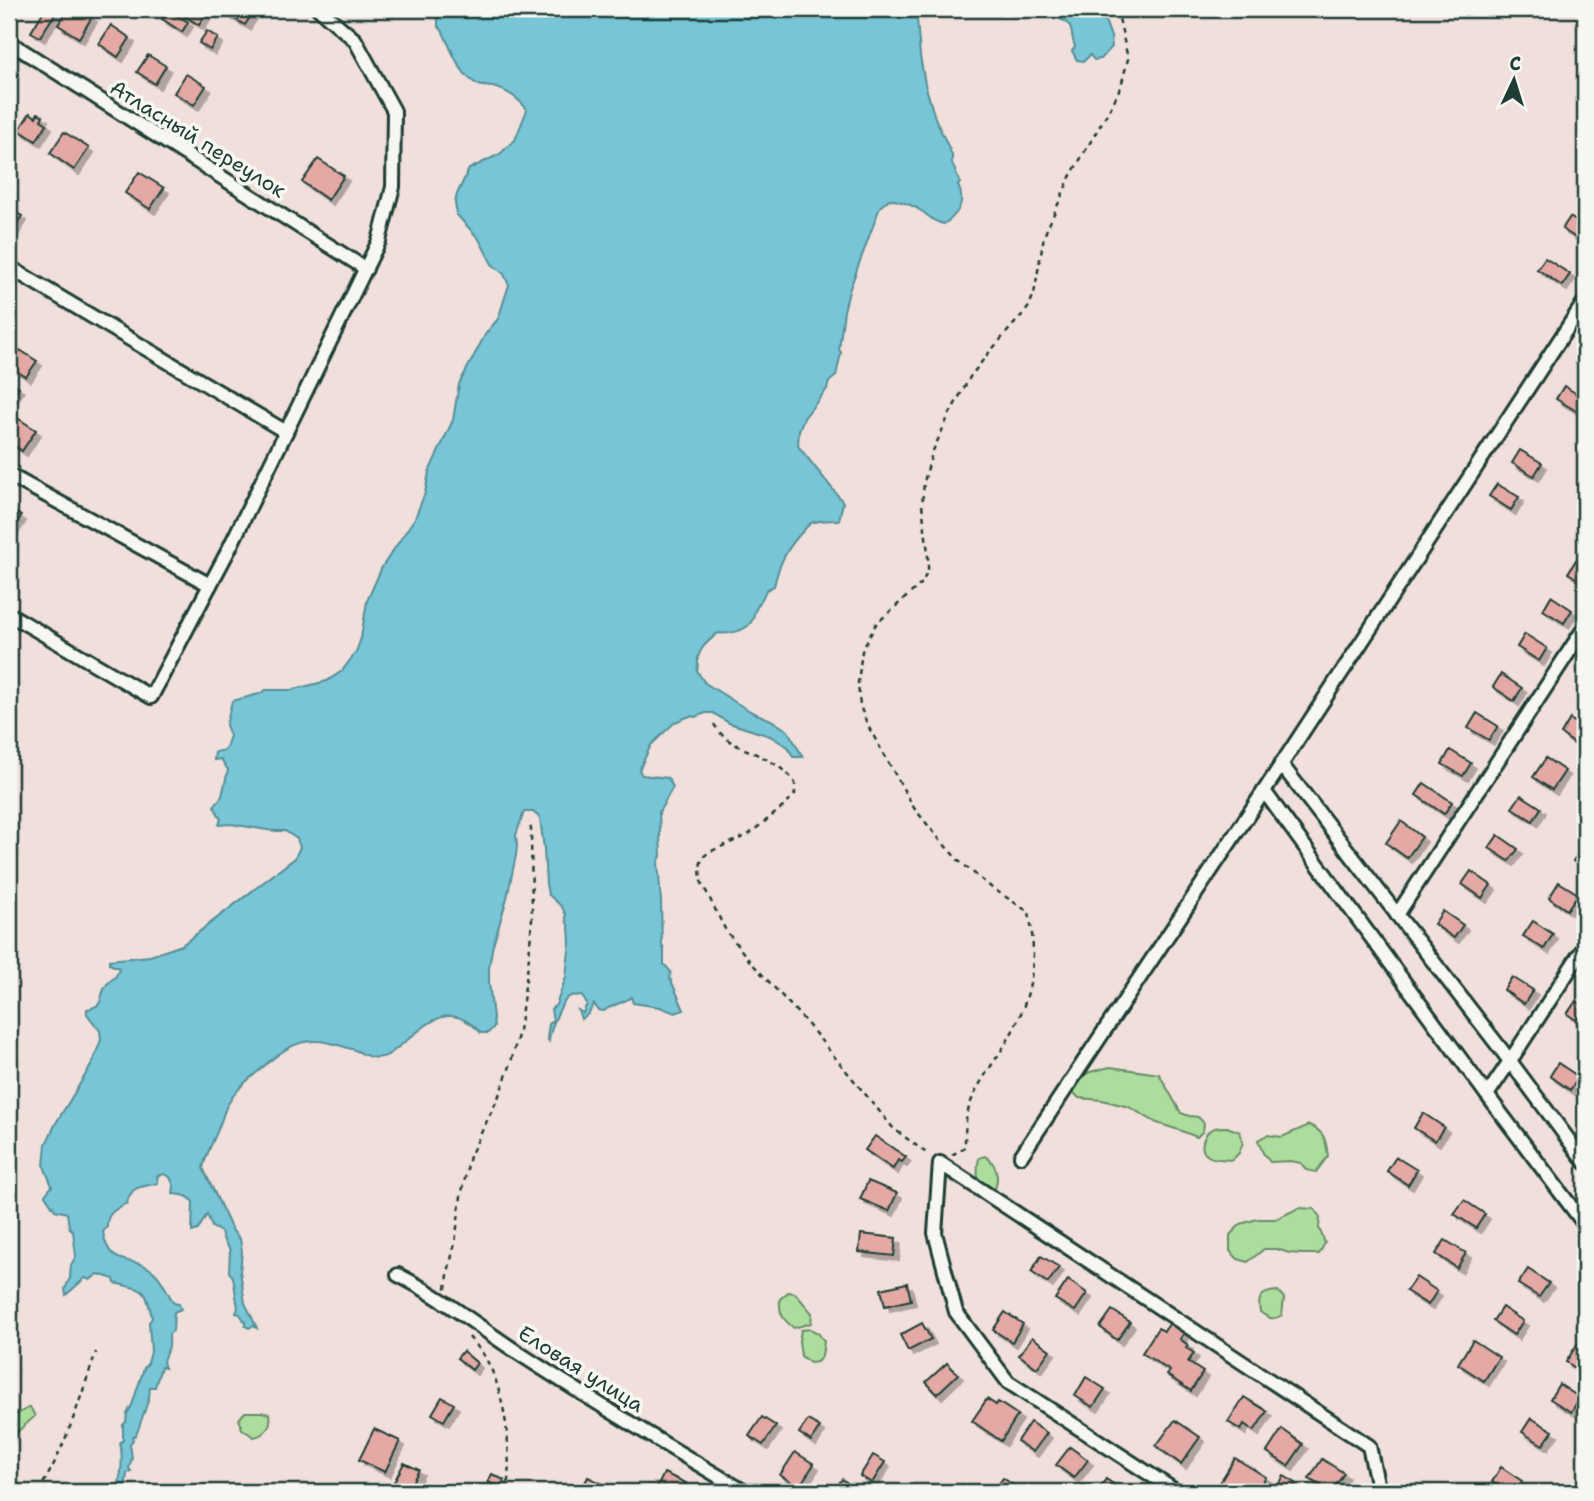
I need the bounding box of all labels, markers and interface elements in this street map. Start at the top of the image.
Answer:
north arrow [1478,46,1548,116]
text: С [1508,51,1522,76]
street label: Атласный переулок [105,74,291,204]
street label: Еловая улица [513,1319,649,1419]

